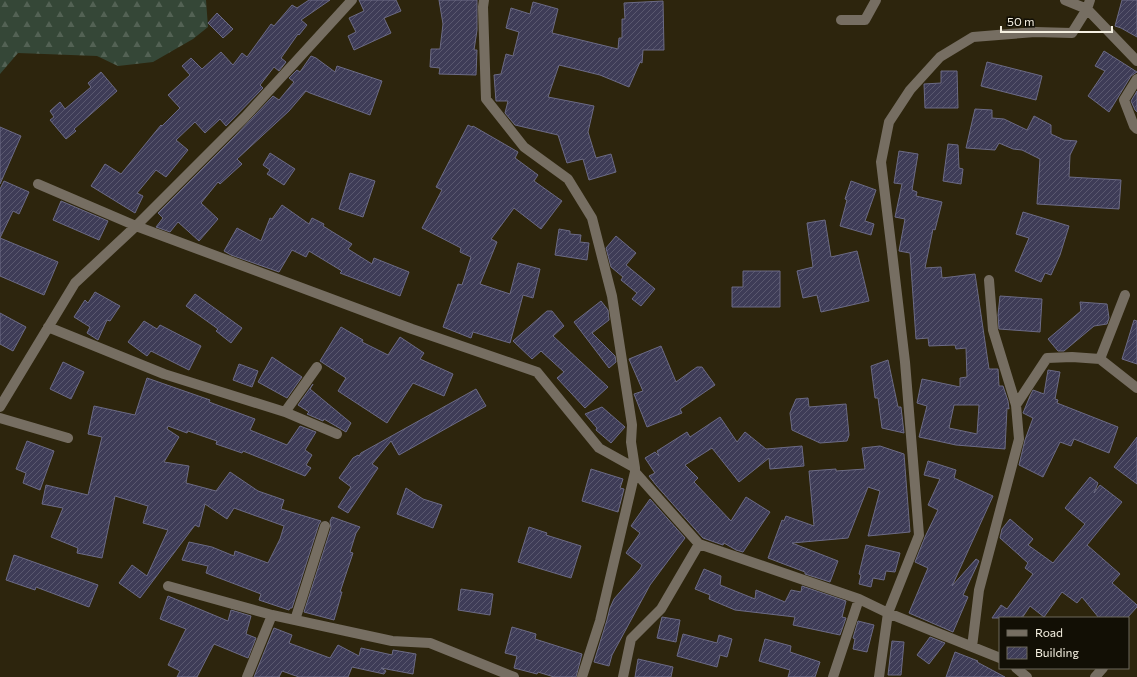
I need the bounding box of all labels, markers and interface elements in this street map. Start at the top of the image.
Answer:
scale bar [1001,8,1112,34]
text: 50 m [1007,14,1035,28]
legend [999,617,1129,669]
text: Road [1035,625,1063,639]
text: Building [1035,645,1079,659]

